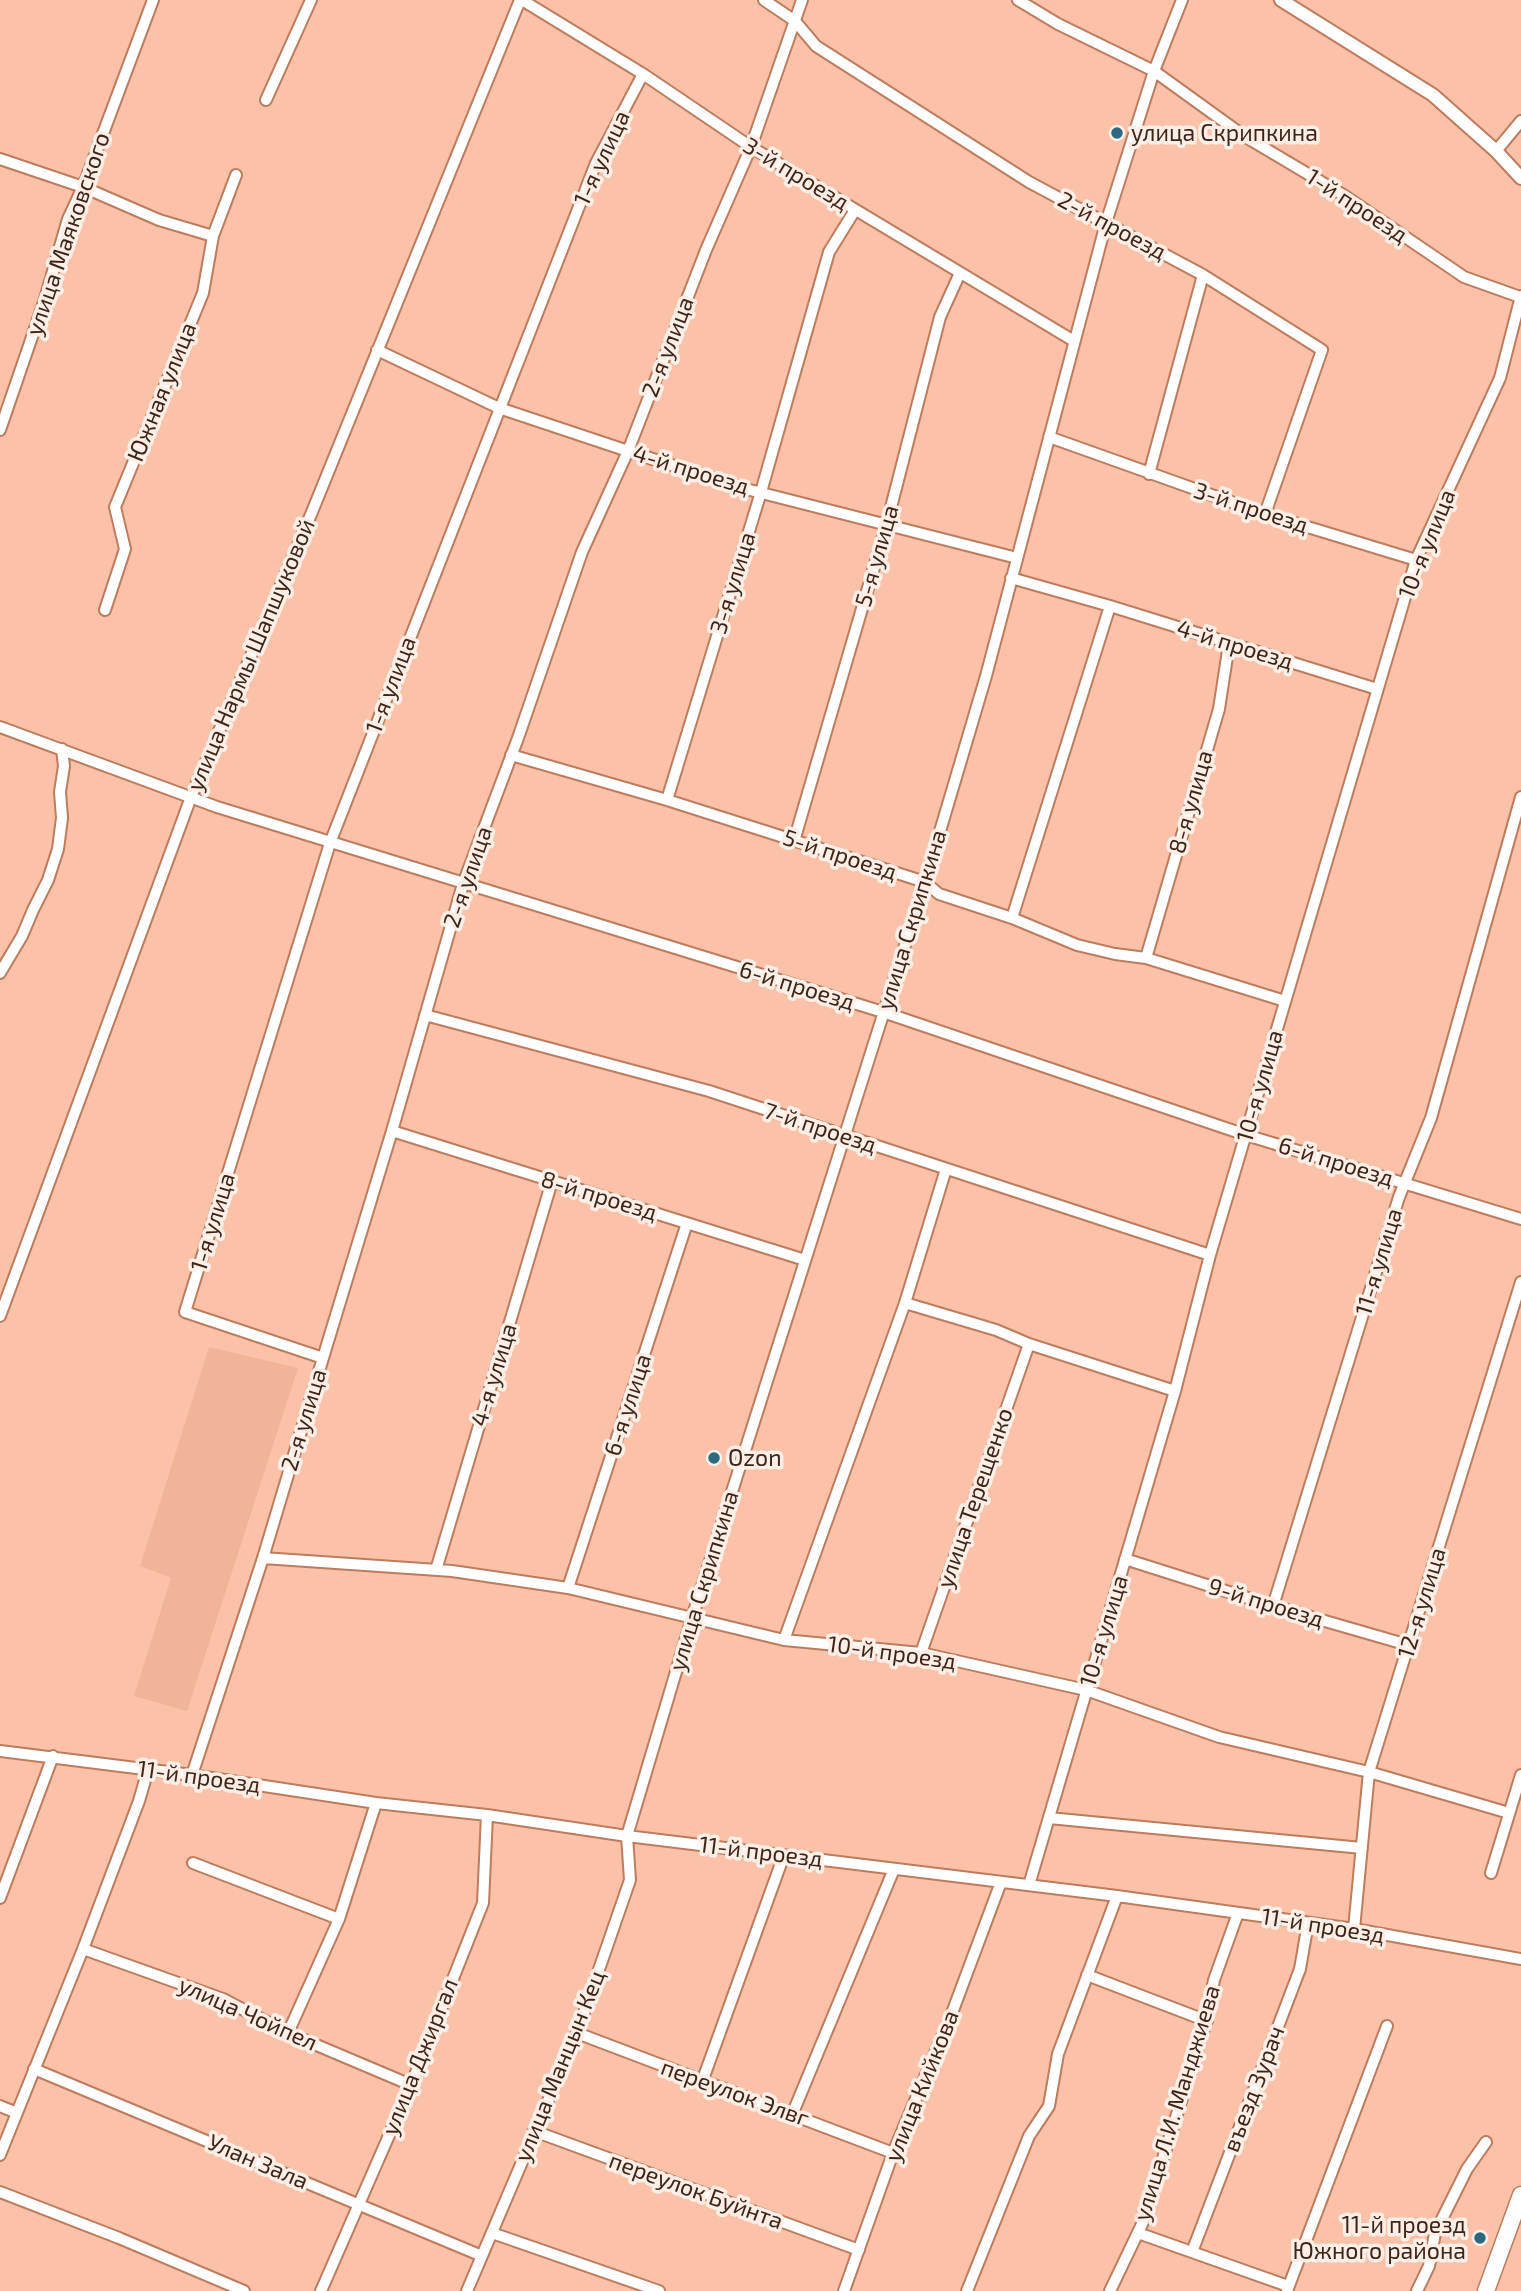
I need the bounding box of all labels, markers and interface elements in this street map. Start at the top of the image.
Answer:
street label: 1-я улица [568,106,636,210]
place label: улица Скрипкина [1131,119,1318,147]
marker: улица Скрипкина [1109,125,1125,141]
street label: улица Маяковского [20,129,116,339]
street label: 3-й проезд [738,132,854,216]
street label: 1-й проезд [1301,163,1413,249]
street label: 2-й проезд [1053,186,1171,266]
street label: 2-я улица [636,293,700,401]
street label: Южная улица [122,318,202,466]
street label: 4-й проезд [630,439,752,501]
street label: 3-й проезд [1190,477,1312,539]
street label: 10-я улица [1393,485,1461,603]
street label: 5-я улица [849,502,905,610]
street label: улица Нармы Шапшуковой [181,515,321,795]
street label: 3-я улица [704,529,762,637]
street label: 4-й проезд [1174,614,1296,676]
street label: 1-я улица [360,633,422,737]
street label: 8-я улица [1163,747,1219,857]
street label: 2-я улица [438,823,498,931]
street label: 5-й проезд [779,824,901,886]
street label: улица Скрипкина [871,827,953,1013]
street label: 6-й проезд [736,955,858,1017]
street label: 10-я улица [1231,1027,1289,1145]
street label: 7-й проезд [760,1097,880,1159]
street label: 6-й проезд [1275,1131,1397,1193]
street label: 8-й проезд [538,1165,660,1227]
street label: 1-я улица [185,1170,241,1274]
street label: 11-я улица [1350,1205,1408,1319]
street label: 4-я улица [465,1320,523,1430]
street label: 6-я улица [599,1351,657,1459]
street label: 2-я улица [275,1366,333,1474]
street label: улица Терещенко [931,1404,1019,1592]
place label: Ozon [728,1444,781,1472]
marker: Ozon [706,1450,722,1466]
street label: улица Скрипкина [663,1488,745,1674]
street label: 12-я улица [1392,1544,1452,1662]
street label: 10-я улица [1074,1572,1134,1690]
street label: 9-й проезд [1205,1572,1327,1634]
street label: 10-й проезд [826,1630,958,1676]
street label: 11-й проезд [136,1755,262,1799]
street label: 11-й проезд [698,1831,824,1873]
street label: 11-й проезд [1259,1903,1387,1949]
street label: улица Манцын Кец [509,1966,611,2166]
street label: улица Чойпел [174,1971,322,2057]
street label: улица Джиргал [376,1975,464,2139]
street label: улица Л.И. Манджиева [1128,1982,1226,2224]
street label: улица Кийкова [879,2006,965,2166]
street label: въезд Зурач [1217,2022,1291,2156]
street label: переулок Элвг [657,2053,813,2133]
street label: Улан Зала [204,2129,312,2195]
street label: переулок Буйнта [605,2147,787,2235]
place label: 11-й проезд Южного района [1293,2211,1466,2265]
marker: 11-й проезд Южного района [1472,2230,1488,2246]

